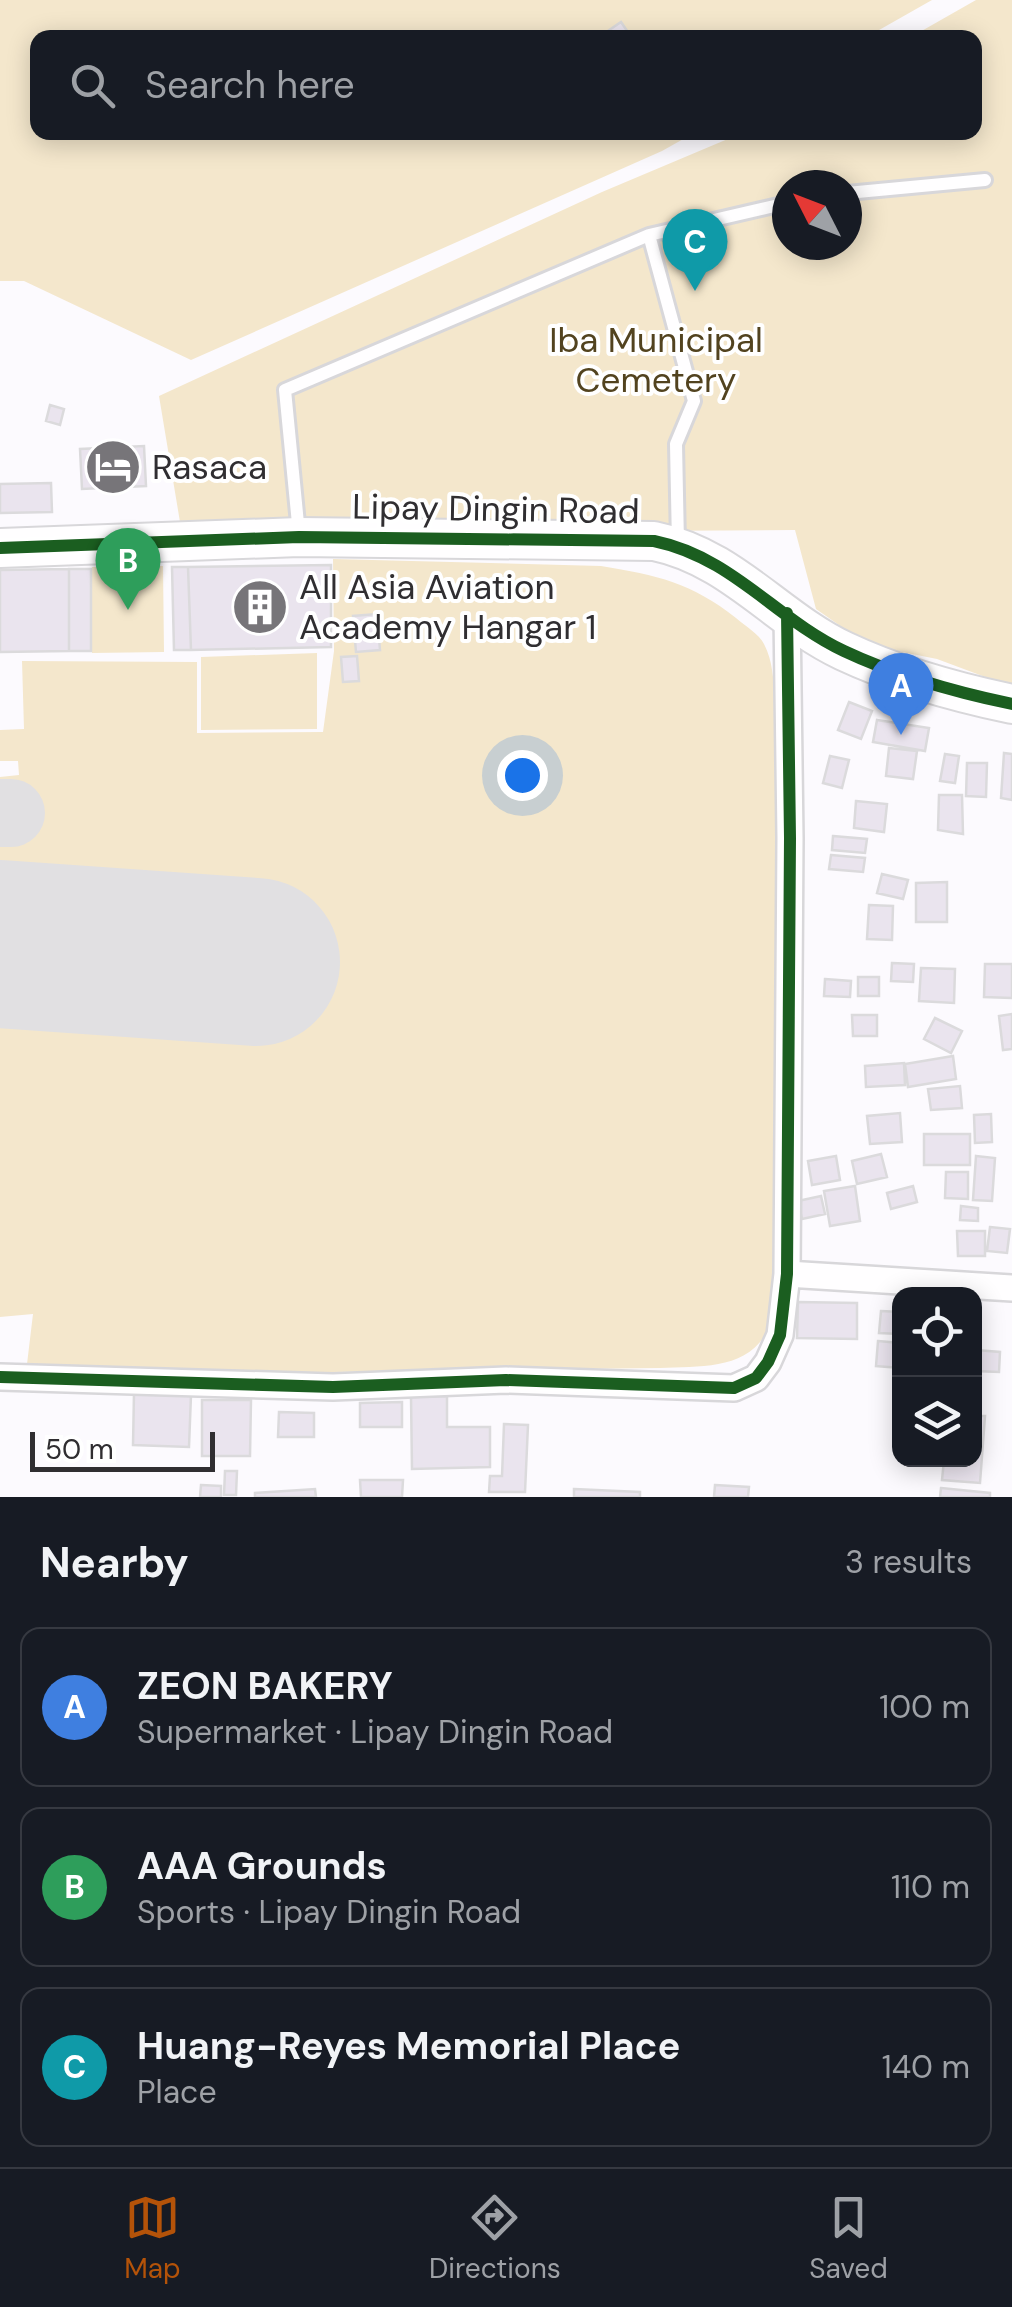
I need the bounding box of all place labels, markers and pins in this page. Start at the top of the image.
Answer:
pin: C [662,208,728,291]
hotel icon: Rasaca [83,437,143,497]
place label: Rasaca [152,444,267,490]
pin: B [96,528,160,610]
place label: All Asia Aviation Academy Hangar 1 [299,564,596,650]
building icon: All Asia Aviation Academy Hangar 1 [230,577,290,637]
pin: A [868,652,934,735]

